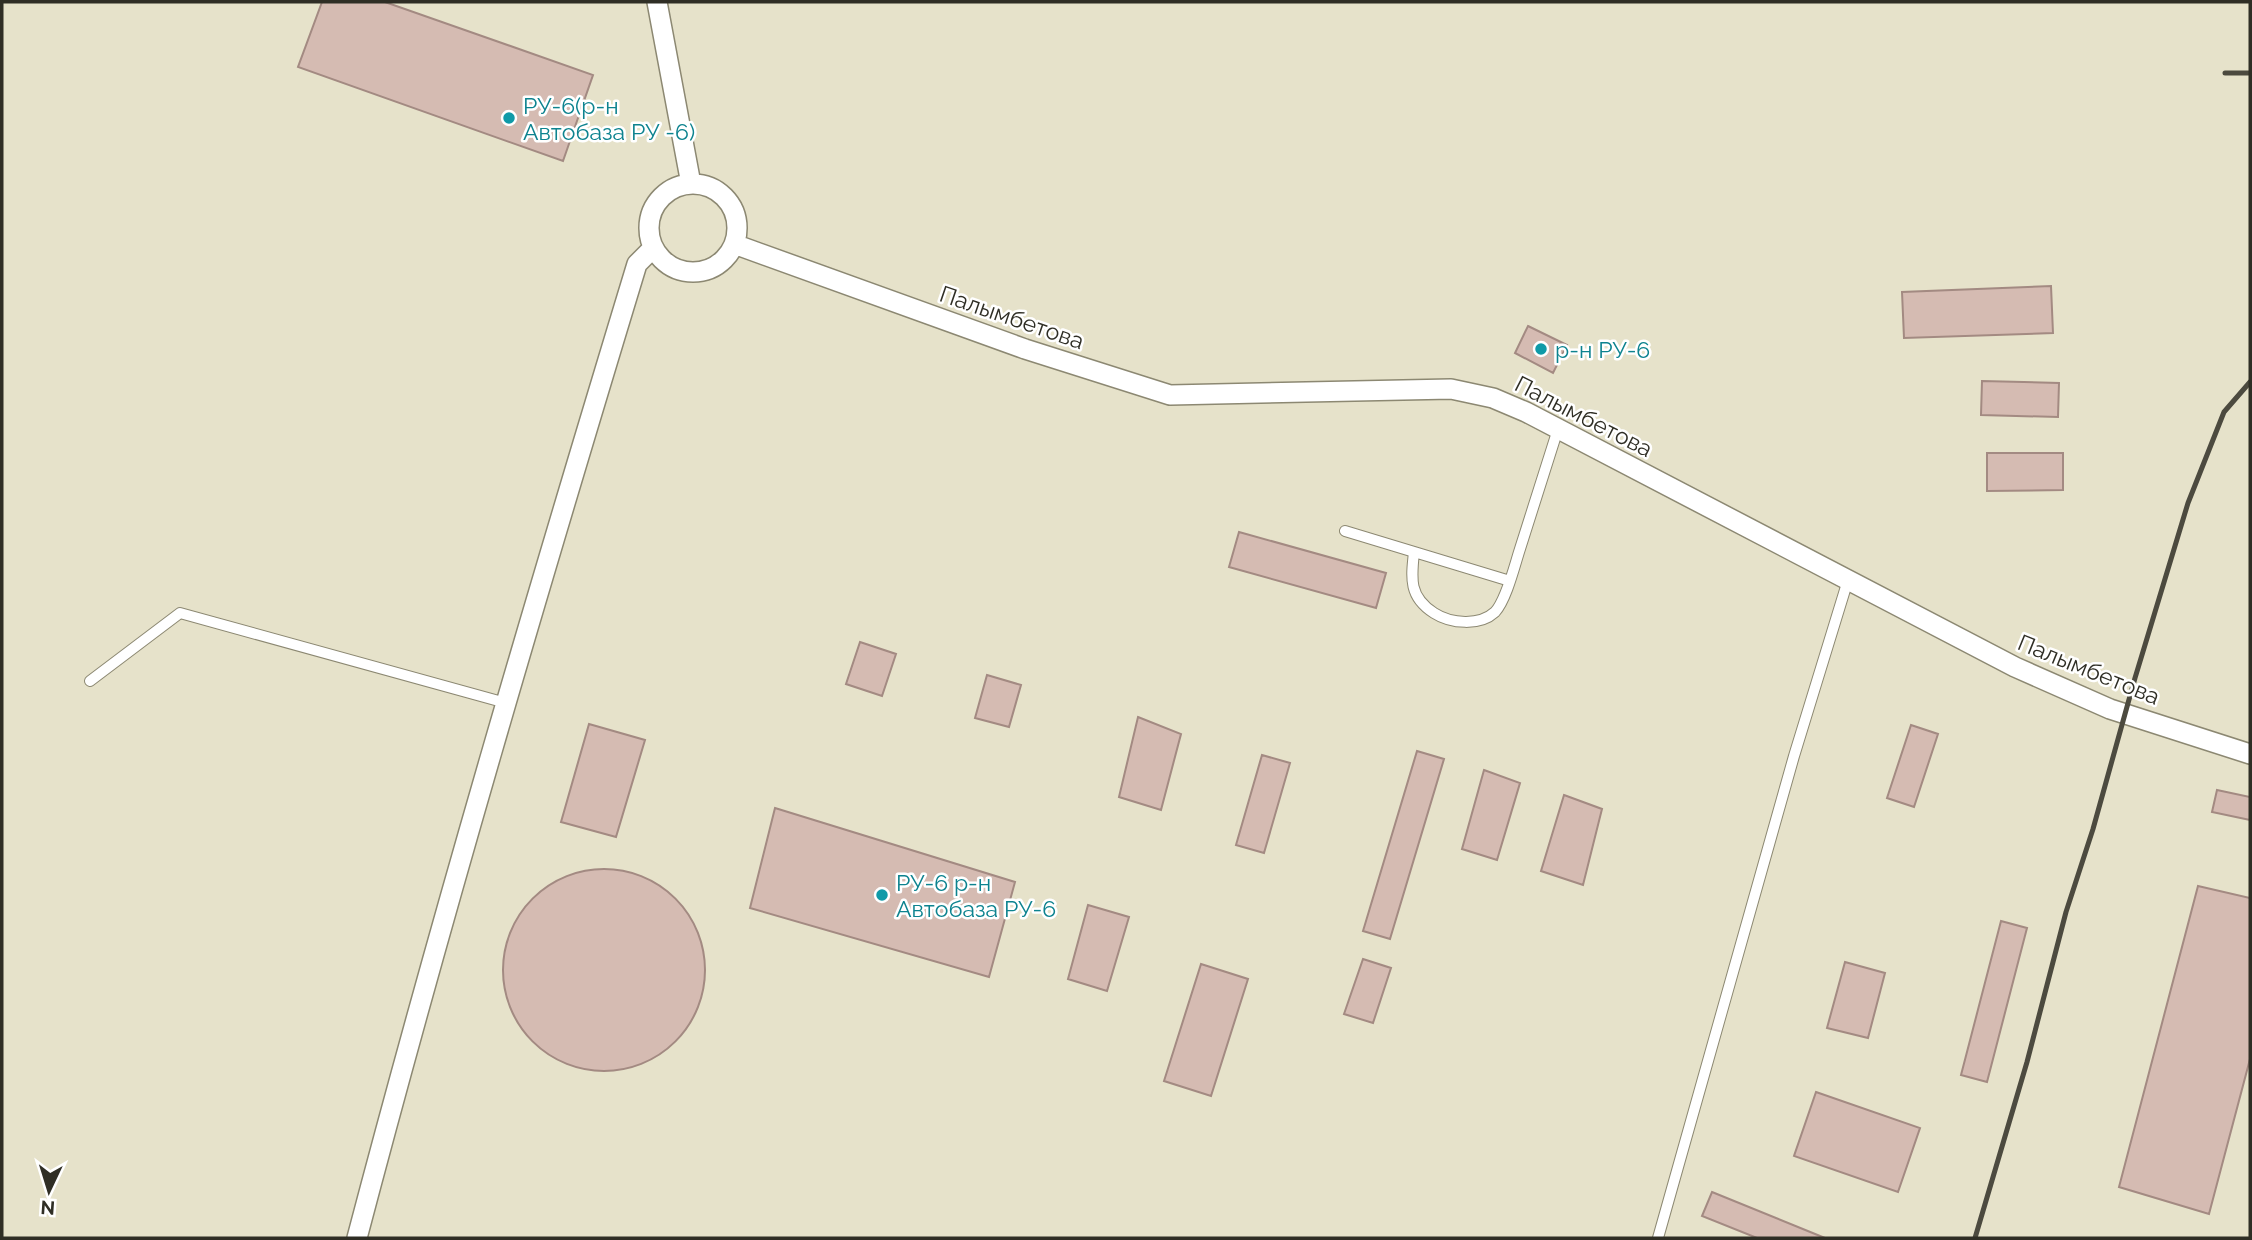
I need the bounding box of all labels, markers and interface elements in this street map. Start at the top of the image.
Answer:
place label: РУ-6(р-н Автобаза РУ -6) [523,92,695,145]
marker: РУ-6(р-н Автобаза РУ -6) [501,110,517,126]
street label: Палымбетова [936,280,1088,354]
place label: р-н РУ-6 [1555,336,1650,363]
marker: р-н РУ-6 [1533,341,1549,357]
street label: Палымбетова [1511,370,1657,462]
street label: Палымбетова [2014,628,2164,710]
place label: РУ-6 р-н Автобаза РУ-6 [896,869,1056,922]
marker: РУ-6 р-н Автобаза РУ-6 [874,887,890,903]
north arrow [14,1156,84,1226]
text: N [40,1196,56,1219]

